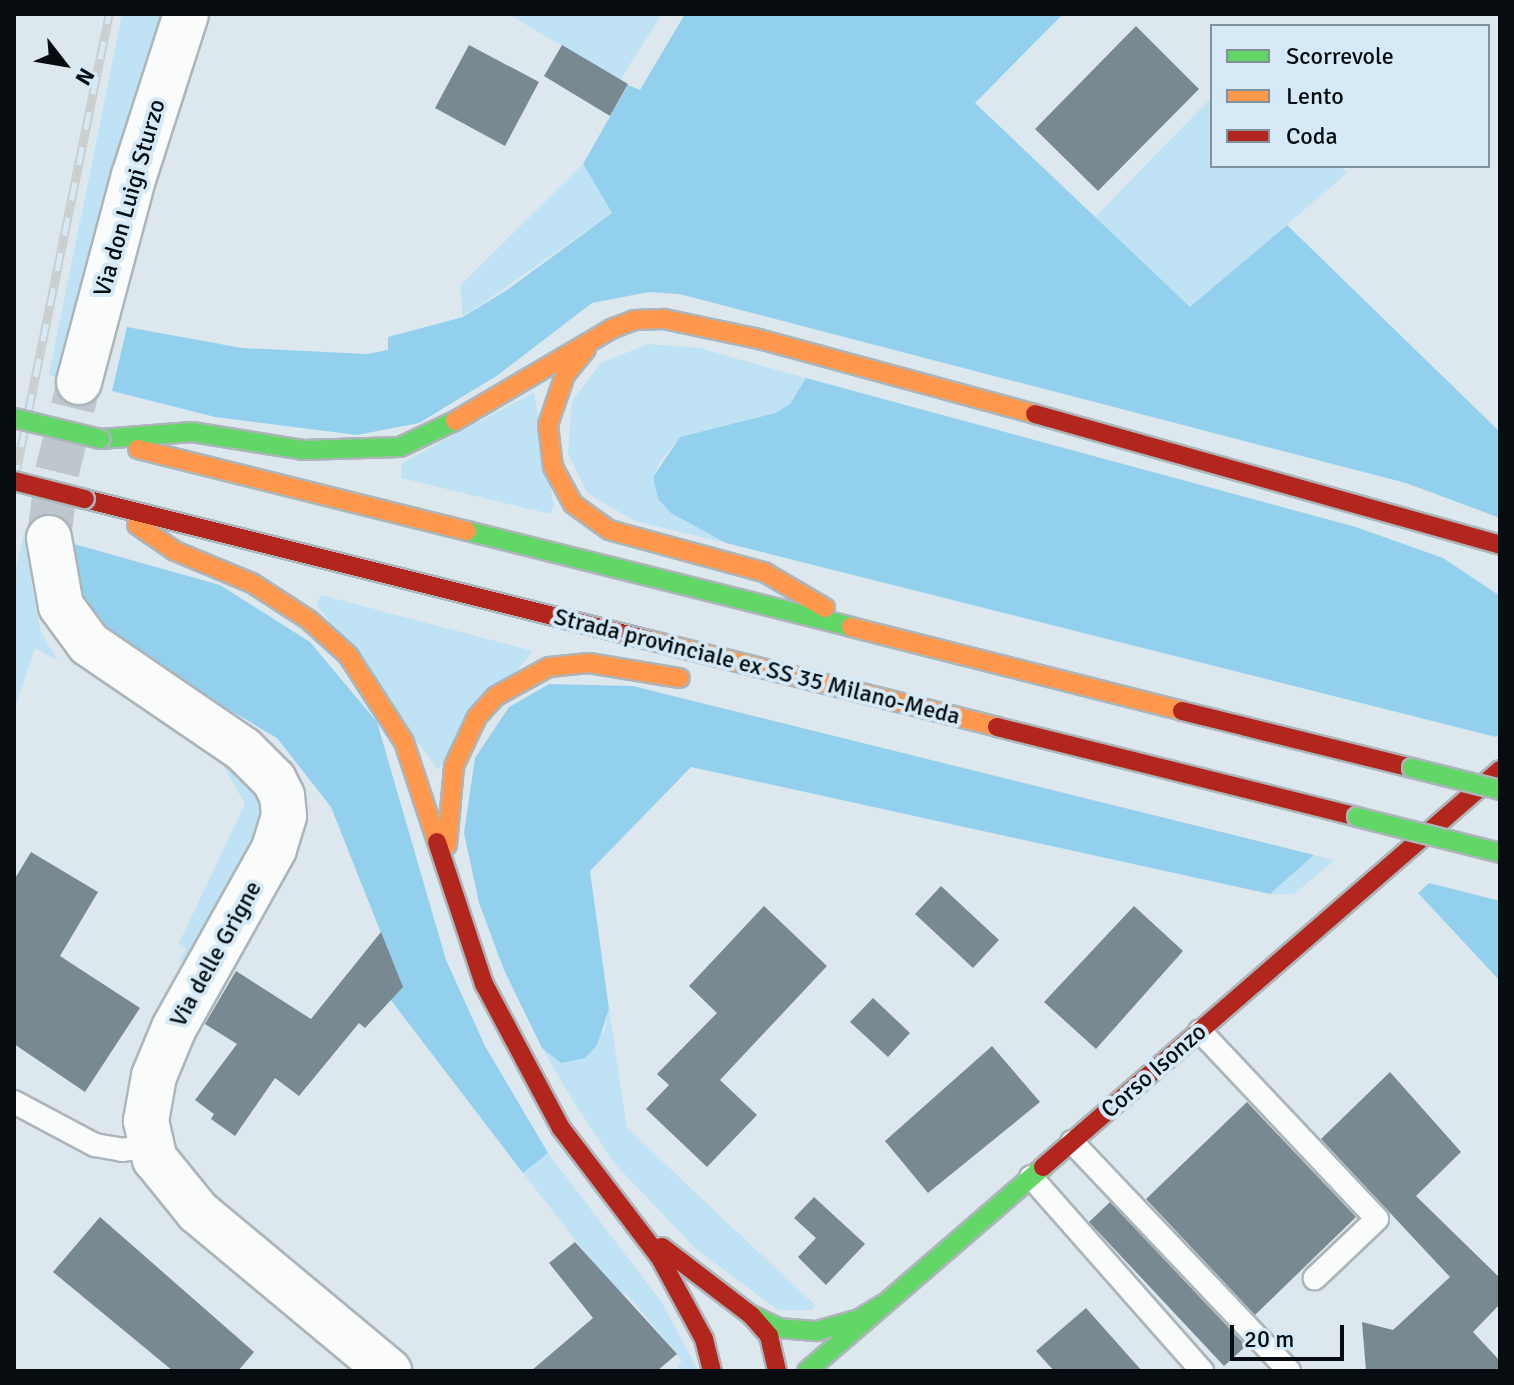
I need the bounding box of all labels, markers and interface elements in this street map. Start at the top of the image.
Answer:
north arrow [24,24,104,104]
legend [1210,24,1490,168]
text: Scorrevole [1286,41,1394,71]
text: N [69,63,101,90]
text: Lento [1286,81,1344,111]
street label: Via don Luigi Sturzo [88,96,172,300]
text: Coda [1286,121,1338,151]
street label: Strada provinciale ex SS 35 Milano-Meda [551,603,963,731]
street label: Via delle Grigne [164,876,268,1032]
street label: Corso Isonzo [1096,1018,1212,1124]
scale bar [1234,1309,1348,1359]
text: 20 m [1244,1324,1294,1354]

